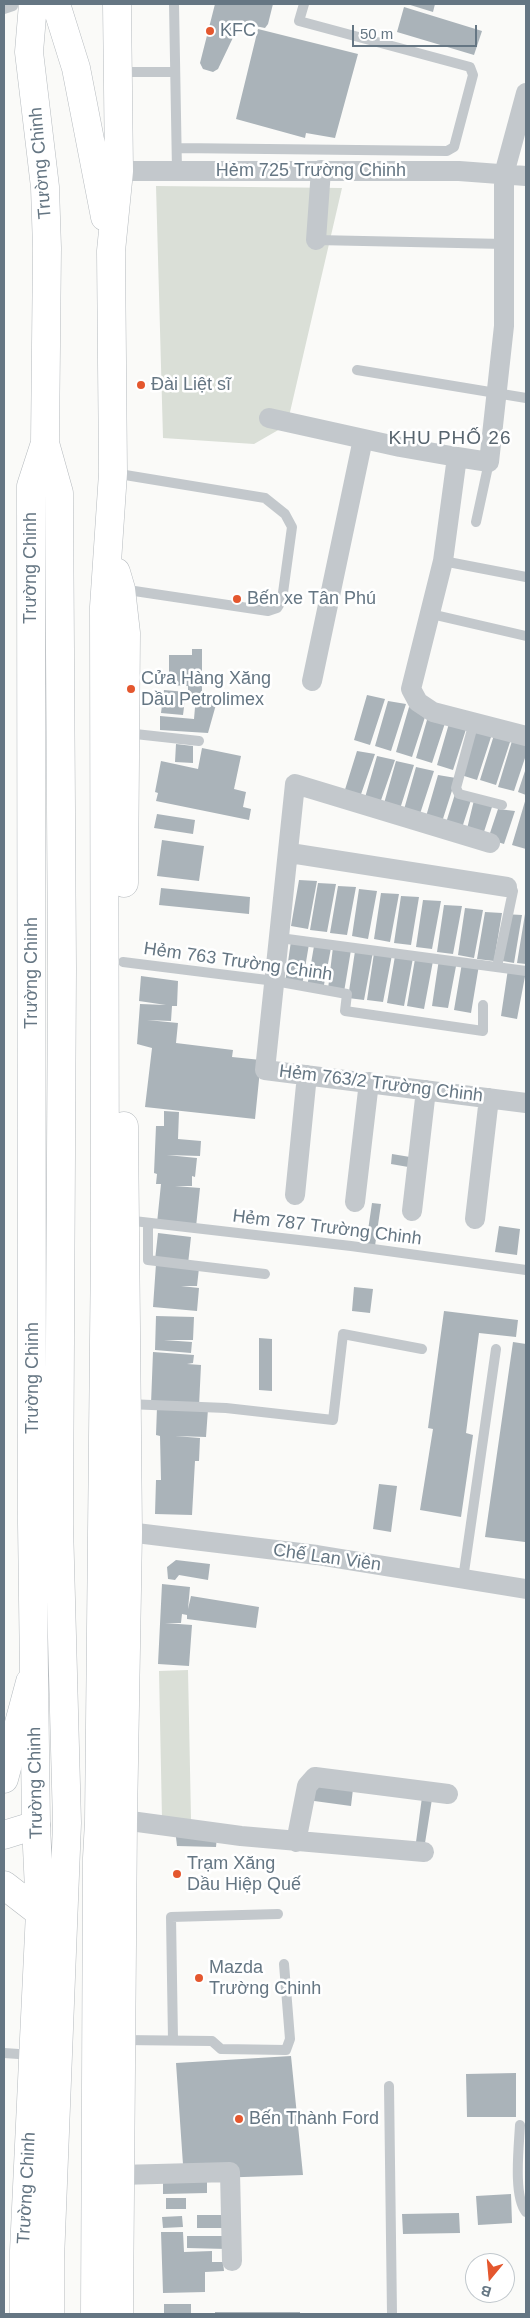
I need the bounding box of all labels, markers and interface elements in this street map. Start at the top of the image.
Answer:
scale bar [355,15,480,47]
place label: KFC [220,20,256,42]
marker: KFC [204,25,216,37]
text: 50 m [360,25,393,42]
street label: Trường Chinh [25,106,57,220]
street label: Hẻm 725 Trường Chinh [216,160,406,182]
place label: Đài Liệt sĩ [151,374,231,396]
marker: Đài Liệt sĩ [135,379,147,391]
district label: KHU PHỐ 26 [387,428,513,450]
street label: Trường Chinh [20,512,42,624]
place label: Bến xe Tân Phú [247,588,376,610]
marker: Bến xe Tân Phú [231,593,243,605]
place label: Cửa Hàng Xăng Dầu Petrolimex [141,668,271,711]
marker: Cửa Hàng Xăng Dầu Petrolimex [125,683,137,695]
street label: Trường Chinh [21,917,43,1029]
street label: Hẻm 763 Trường Chinh [142,938,334,986]
street label: Hẻm 763/2 Trường Chinh [278,1061,484,1107]
street label: Hẻm 787 Trường Chinh [231,1206,423,1250]
street label: Trường Chinh [22,1322,44,1434]
street label: Chế Lan Viên [272,1540,382,1576]
street label: Trường Chinh [24,1727,48,1839]
place label: Trạm Xăng Dầu Hiệp Quế [187,1853,301,1896]
marker: Trạm Xăng Dầu Hiệp Quế [171,1868,183,1880]
place label: Mazda Trường Chinh [209,1957,321,2000]
marker: Mazda Trường Chinh [193,1972,205,1984]
place label: Bến Thành Ford [249,2108,379,2130]
marker: Bến Thành Ford [233,2113,245,2125]
street label: Trường Chinh [13,2131,41,2245]
north arrow [465,2253,515,2303]
text: B [479,2282,493,2301]

